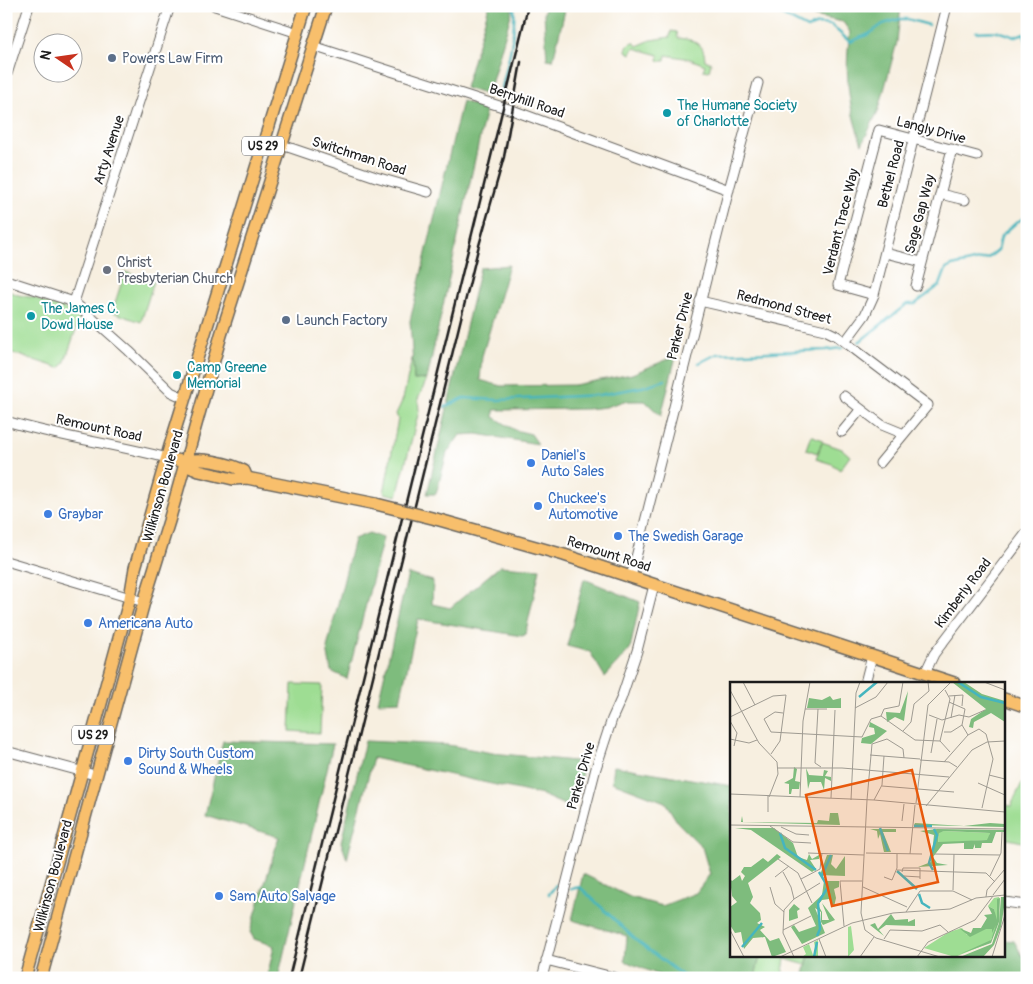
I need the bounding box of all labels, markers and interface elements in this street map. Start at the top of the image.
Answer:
north arrow [32,32,82,82]
text: N [36,49,55,62]
place label: Powers Law Firm [122,50,223,67]
marker: Powers Law Firm [106,52,118,64]
street label: Berryhill Road [487,80,567,122]
place label: The Humane Society of Charlotte [677,97,797,130]
marker: The Humane Society of Charlotte [661,107,673,119]
street label: Arty Avenue [90,113,128,187]
street label: Langly Drive [894,113,968,147]
street label: Switchman Road [310,133,408,179]
road number: US 29 [242,136,284,156]
street label: Bethel Road [874,138,908,210]
street label: Verdant Trace Way [819,167,863,277]
street label: Sage Gap Way [901,172,939,256]
place label: Christ Presbyterian Church [117,254,233,287]
marker: Christ Presbyterian Church [101,264,113,276]
street label: Redmond Street [735,286,834,328]
street label: Parker Drive [663,290,697,362]
place label: The James C. Dowd House [41,300,119,333]
marker: The James C. Dowd House [25,310,37,322]
place label: Launch Factory [296,312,387,329]
marker: Launch Factory [280,314,292,326]
place label: Camp Greene Memorial [187,359,267,392]
marker: Camp Greene Memorial [171,369,183,381]
street label: Remount Road [55,411,144,445]
street label: Wilkinson Boulevard [139,428,187,544]
place label: Daniel's Auto Sales [541,447,605,480]
marker: Daniel's Auto Sales [525,457,537,469]
place label: Chuckee's Automotive [548,490,618,523]
marker: Chuckee's Automotive [532,500,544,512]
place label: Graybar [58,506,103,523]
marker: Graybar [42,508,54,520]
place label: The Swedish Garage [628,528,743,545]
marker: The Swedish Garage [612,530,624,542]
street label: Remount Road [565,532,653,576]
street label: Kimberly Road [931,555,995,631]
place label: Americana Auto [98,615,194,632]
marker: Americana Auto [82,617,94,629]
inset map [730,682,1006,956]
road number: US 29 [72,726,114,744]
street label: Parker Drive [563,740,599,812]
place label: Dirty South Custom Sound & Wheels [138,745,254,778]
marker: Dirty South Custom Sound & Wheels [122,755,134,767]
street label: Wilkinson Boulevard [30,818,76,934]
place label: Sam Auto Salvage [229,888,336,905]
marker: Sam Auto Salvage [213,890,225,902]

